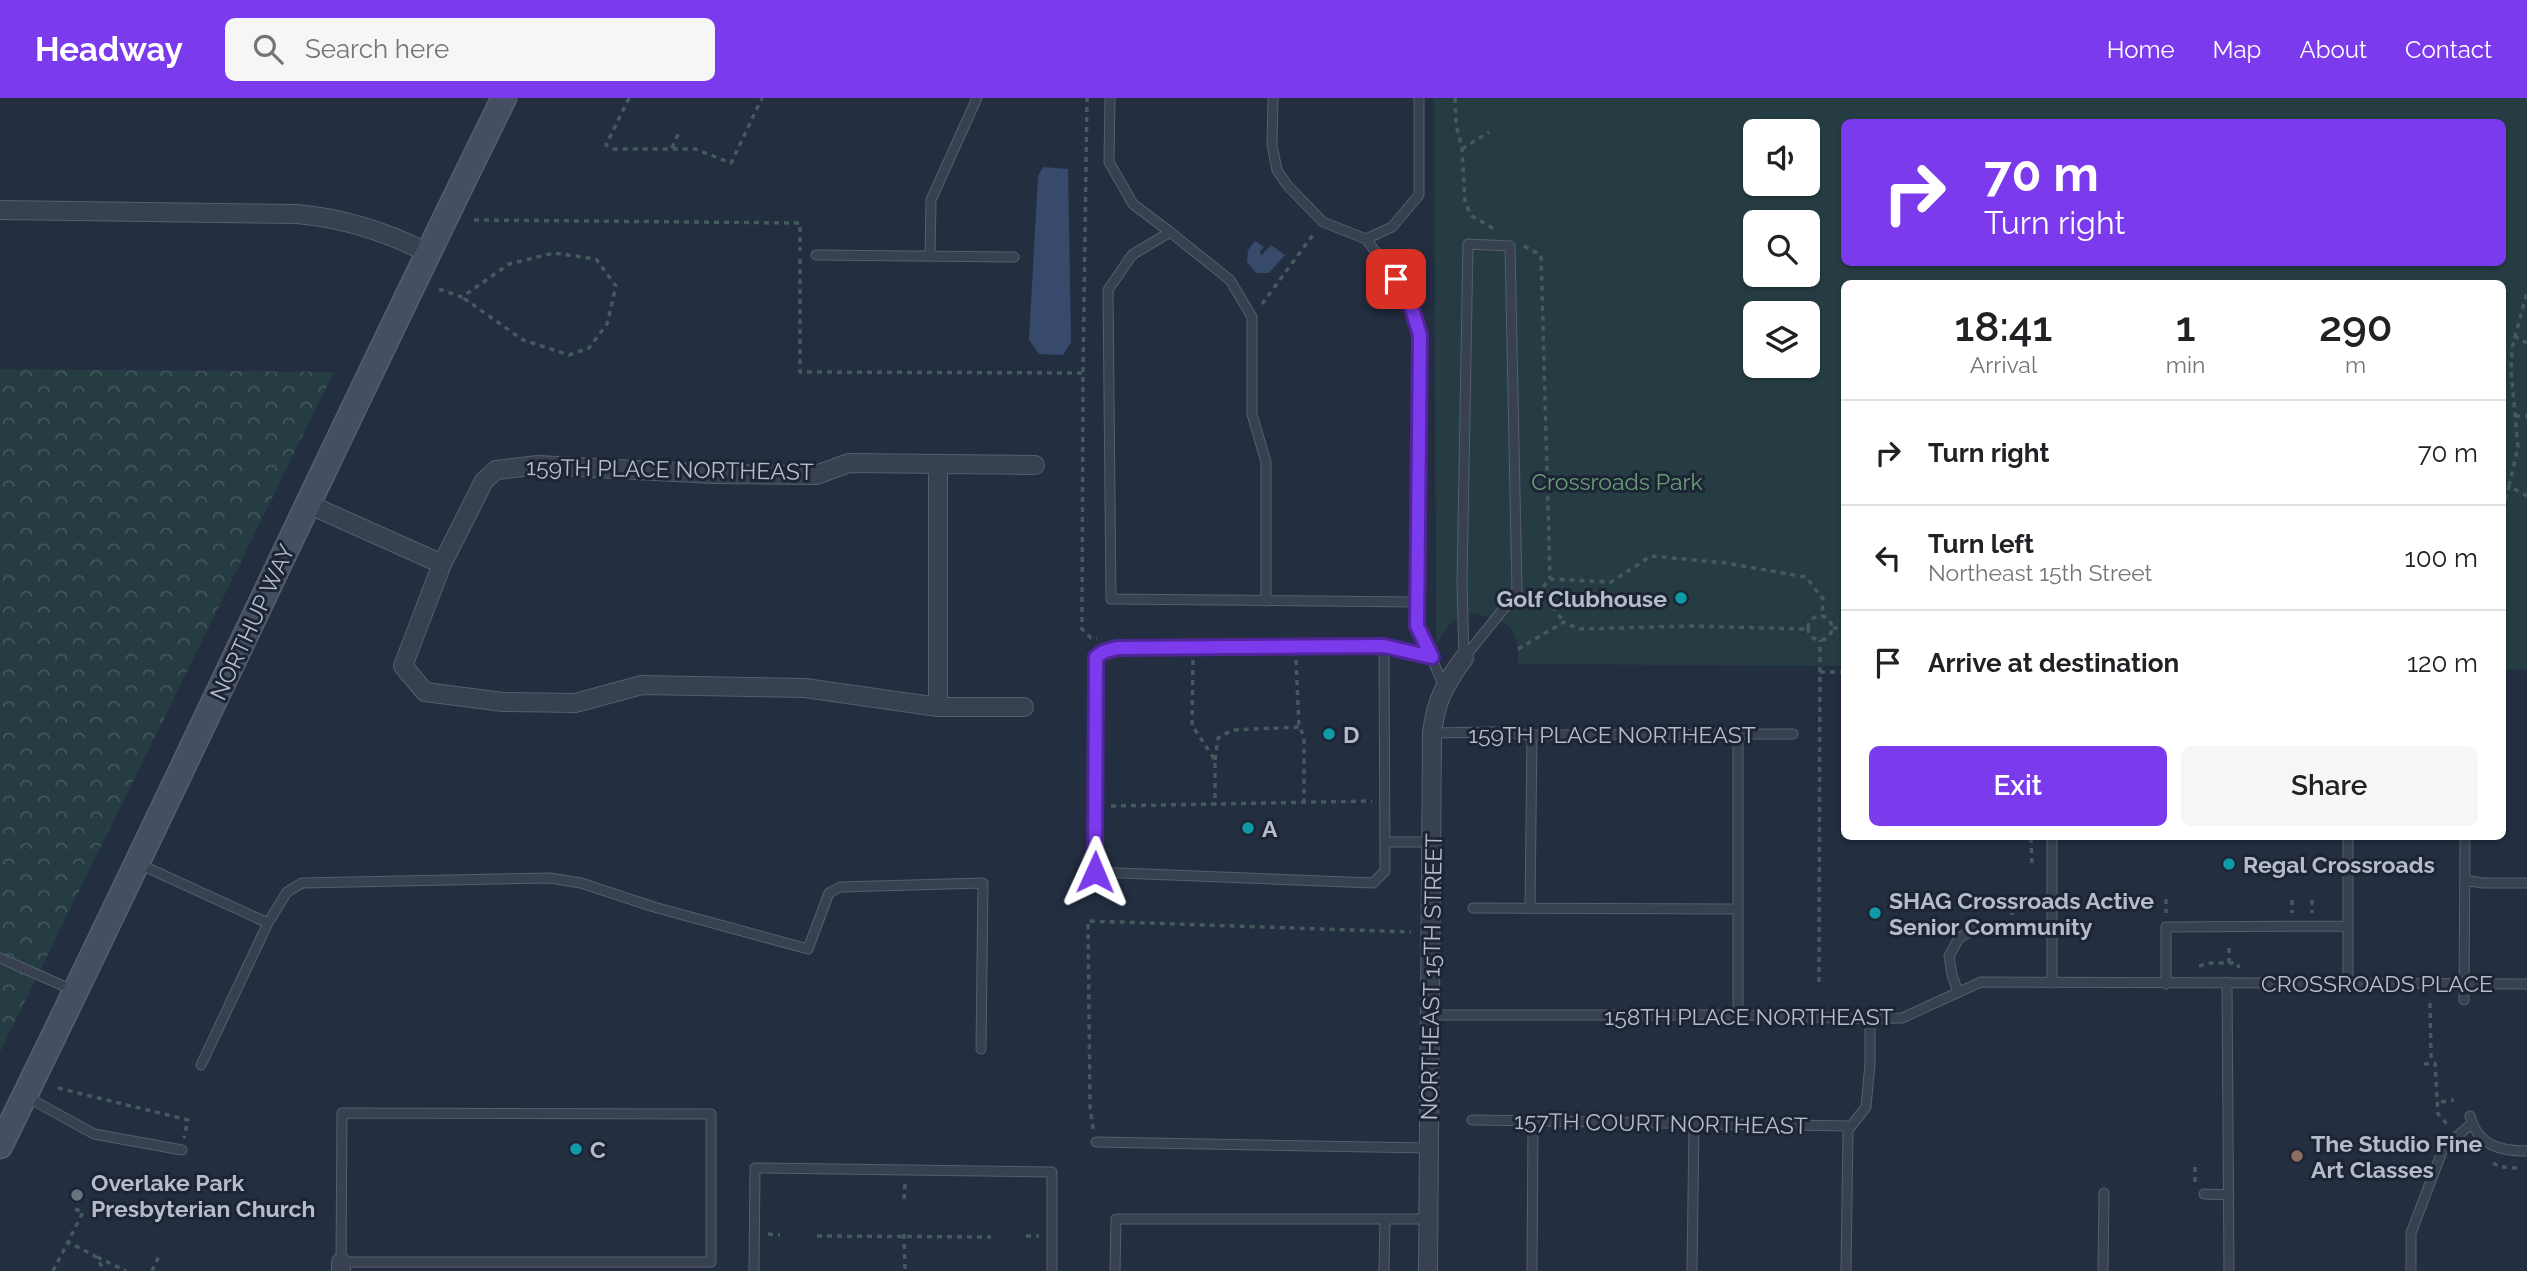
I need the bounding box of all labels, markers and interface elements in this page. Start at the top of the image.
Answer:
search box [225,18,715,81]
text: Headway [35,30,183,69]
icon: search [249,30,287,68]
text: Search here [305,34,449,64]
text: Home [2107,35,2175,64]
text: Map [2213,35,2261,64]
text: About [2299,35,2367,64]
text: Contact [2405,35,2492,64]
map controls [1743,119,1820,378]
button: sound [1743,119,1820,196]
text: 70 m [1984,145,2099,202]
icon: right [1869,147,1960,238]
text: Turn right [1984,204,2125,241]
button: search [1743,210,1820,287]
pin [1366,249,1426,309]
icon: arrive [1377,260,1415,298]
button: layers [1743,301,1820,378]
text: 18:41 [1954,302,2052,351]
text: 1 [2176,302,2196,351]
text: 290 [2319,302,2392,351]
text: Arrival [1970,351,2037,378]
text: min [2166,351,2205,378]
text: m [2345,351,2366,378]
icon: right [1869,434,1907,472]
text: Turn right [1928,438,2049,468]
text: 70 m [2418,438,2478,468]
street label: 159TH PLACE NORTHEAST [526,453,814,485]
park label: Crossroads Park [1531,468,1703,495]
text: Turn left [1928,529,2034,559]
icon: left [1869,539,1907,577]
street label: NORTHUP WAY [204,540,300,704]
text: 100 m [2405,543,2478,573]
text: Northeast 15th Street [1928,559,2152,586]
place label: Golf Clubhouse [1497,585,1667,612]
marker: Golf Clubhouse [1673,590,1689,606]
icon: arrive [1869,644,1907,682]
text: Arrive at destination [1928,648,2179,678]
text: 120 m [2407,648,2478,678]
place label: D [1343,721,1359,748]
street label: 159TH PLACE NORTHEAST [1468,721,1756,748]
marker: D [1321,726,1337,742]
button: Exit [1869,746,2167,826]
button: Share [2181,746,2478,826]
place label: A [1262,815,1278,842]
marker: A [1240,820,1256,836]
street label: NORTHEAST 15TH STREET [1415,833,1447,1121]
position arrow [1058,835,1132,909]
place label: Regal Crossroads [2243,851,2435,878]
marker: Regal Crossroads [2221,856,2237,872]
place label: SHAG Crossroads Active Senior Community [1889,887,2154,940]
marker: SHAG Crossroads Active Senior Community [1867,905,1883,921]
street label: CROSSROADS PLACE [2261,970,2493,997]
street label: 158TH PLACE NORTHEAST [1604,1003,1894,1030]
street label: 157TH COURT NORTHEAST [1514,1107,1808,1139]
place label: The Studio Fine Art Classes [2311,1130,2482,1183]
place label: C [590,1136,606,1163]
marker: C [568,1141,584,1157]
marker: The Studio Fine Art Classes [2289,1148,2305,1164]
place label: Overlake Park Presbyterian Church [91,1169,315,1222]
marker: Overlake Park Presbyterian Church [69,1187,85,1203]

